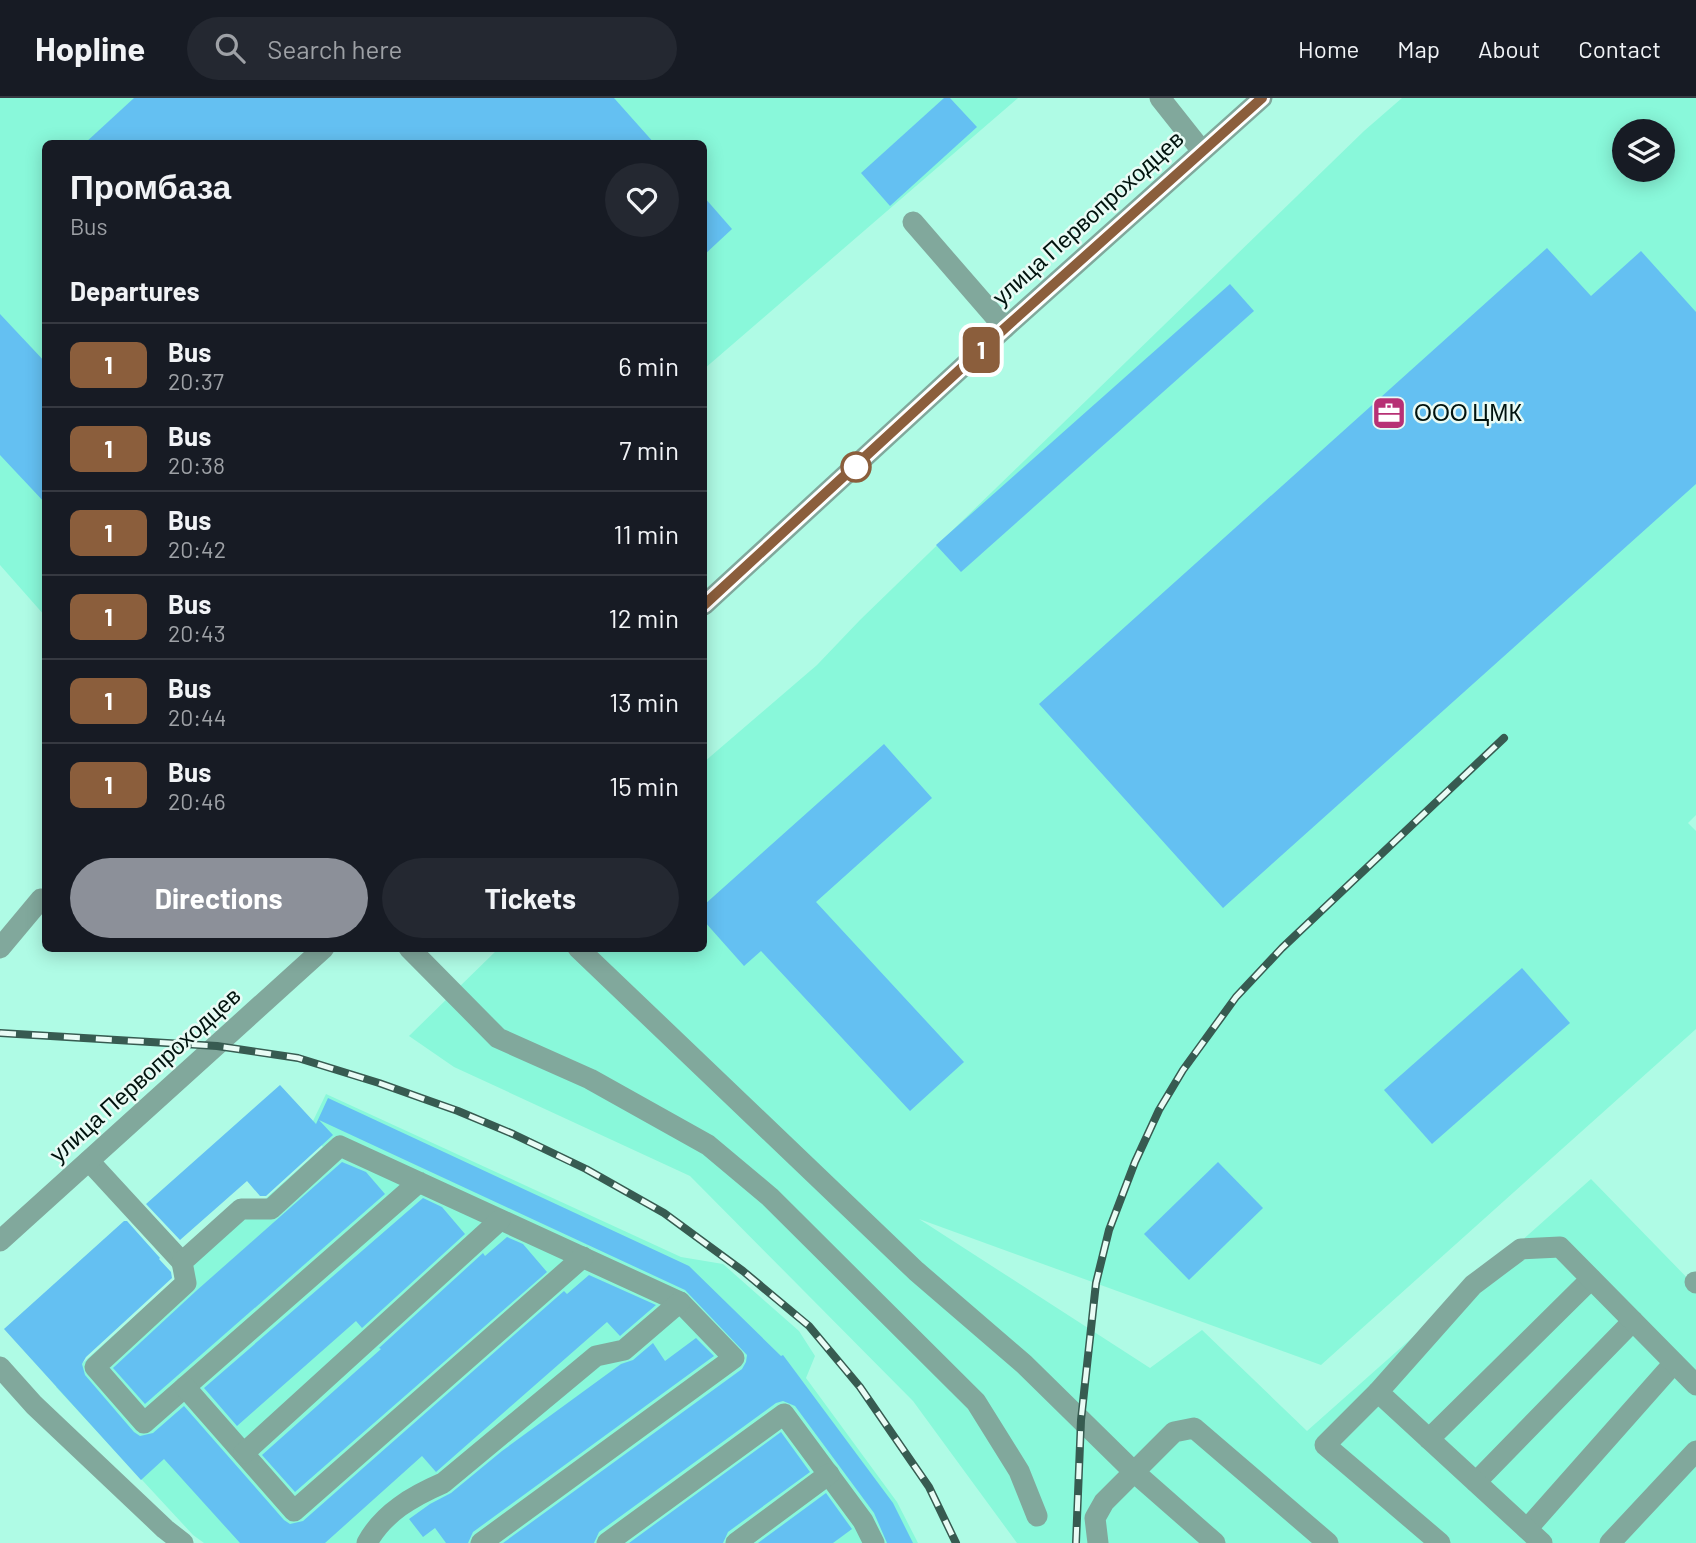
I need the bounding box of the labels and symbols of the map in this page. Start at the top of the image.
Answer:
street label: улица Первопроходцев [986,124,1189,310]
line badge: 1 [958,327,1004,373]
office icon: ООО ЦМК [1370,394,1408,432]
place label: ООО ЦМК [1414,398,1522,426]
unlabelled marker [841,452,871,482]
street label: улица Первопроходцев [43,981,246,1167]

